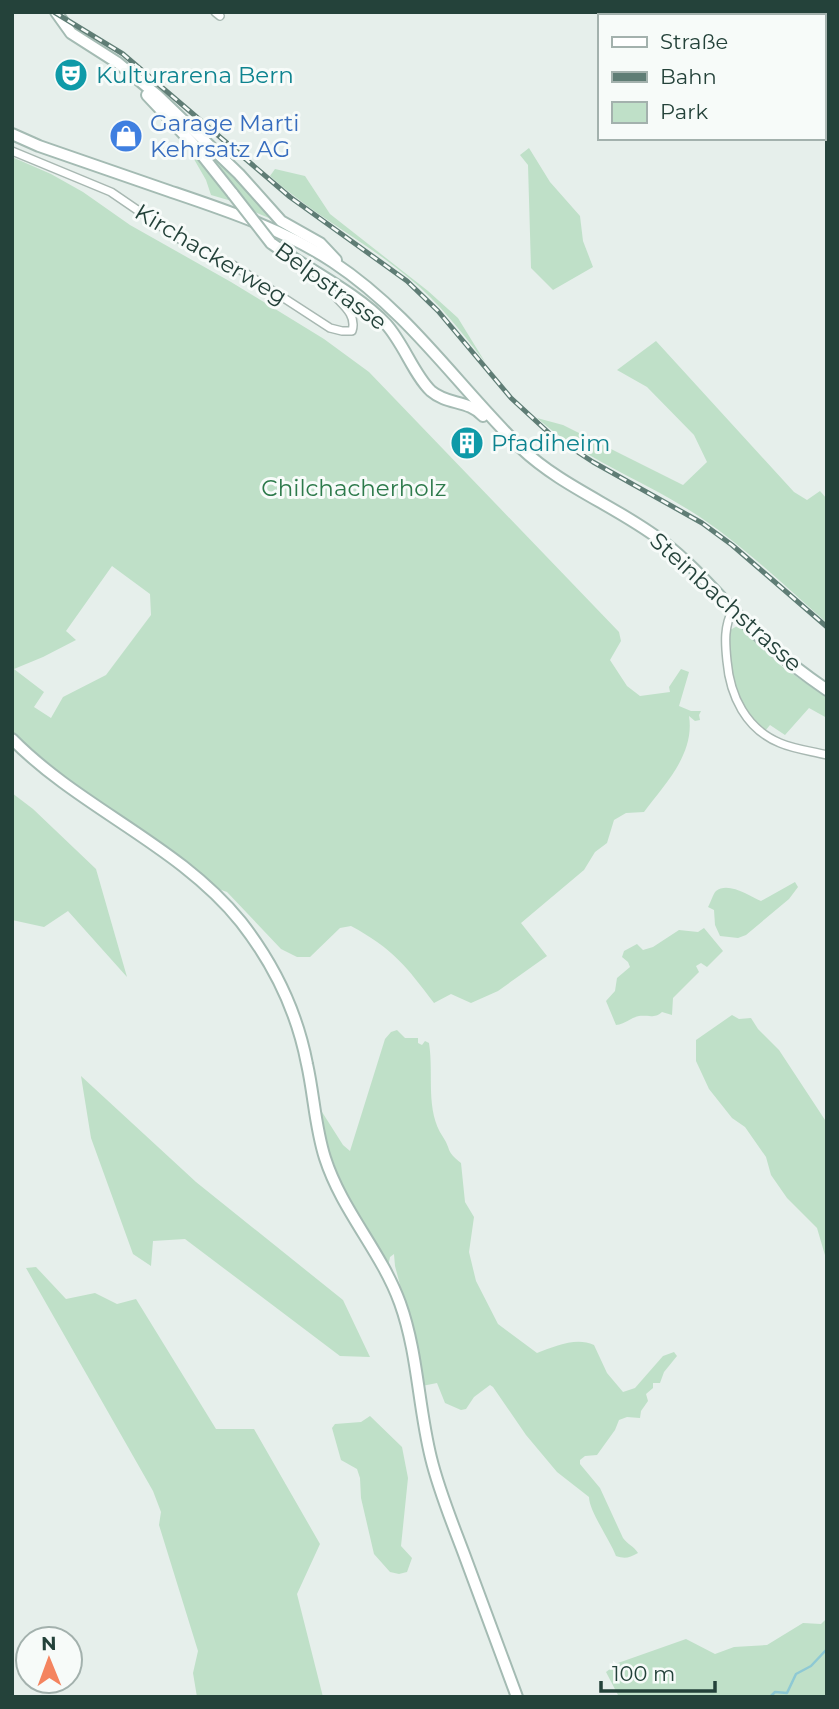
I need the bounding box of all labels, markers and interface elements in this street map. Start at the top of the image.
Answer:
legend [598,14,825,140]
text: Straße [660,29,728,54]
theatre icon: Kulturarena Bern [52,56,90,94]
place label: Kulturarena Bern [96,61,294,89]
text: Bahn [660,64,717,89]
text: Park [660,99,708,124]
place label: Garage Marti Kehrsatz AG [150,109,300,163]
shop icon: Garage Marti Kehrsatz AG [107,117,145,155]
street label: Kirchackerweg [130,198,292,310]
street label: Belpstrasse [269,236,393,336]
building icon: Pfadiheim [448,424,486,462]
place label: Pfadiheim [491,429,610,457]
park label: Chilchacherholz [261,474,447,502]
street label: Steinbachstrasse [644,526,808,678]
north arrow [14,1625,84,1695]
text: N [41,1632,57,1655]
scale bar [601,1650,715,1694]
text: 100 m [612,1661,675,1686]

